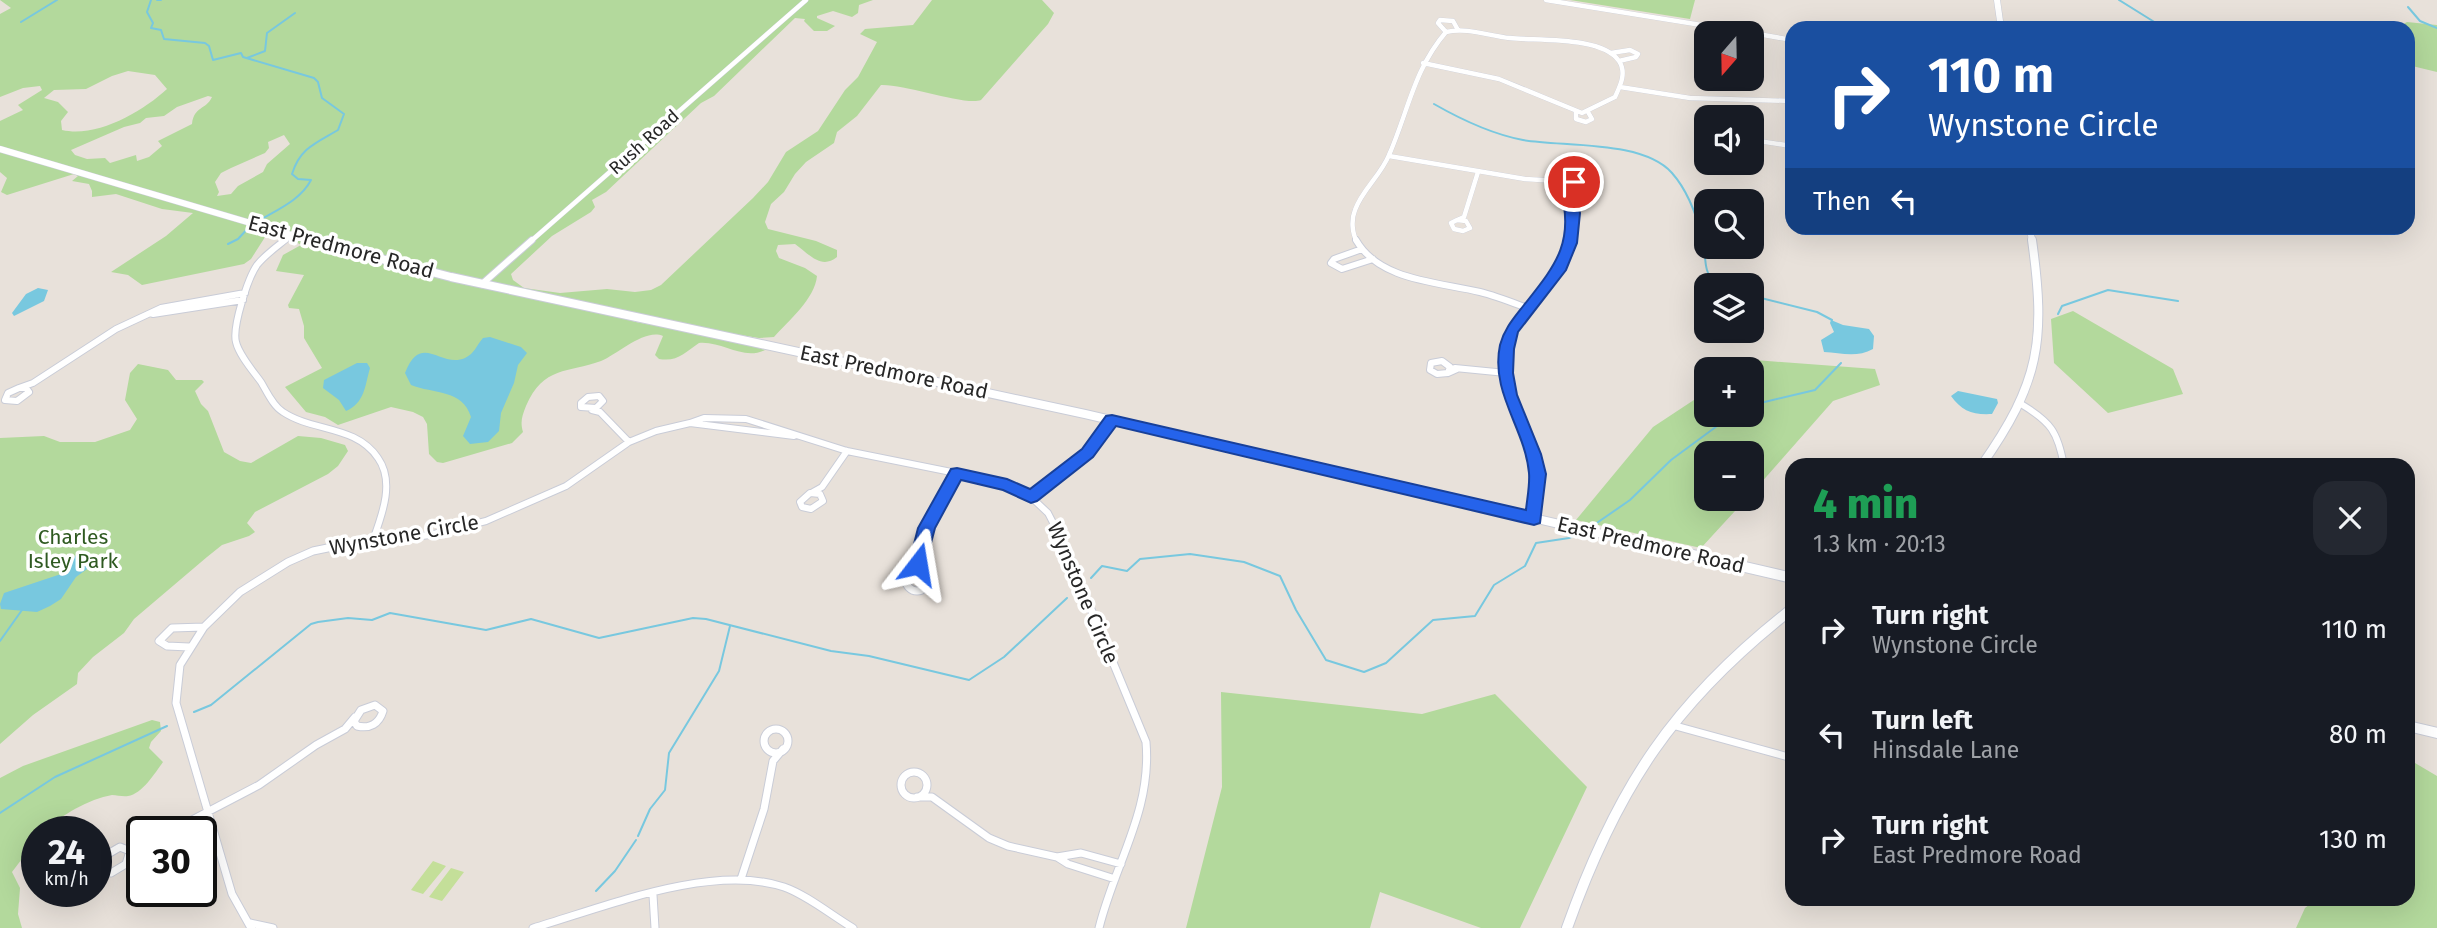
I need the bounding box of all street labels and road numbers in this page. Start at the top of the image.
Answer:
street label: Rush Road [604,105,684,179]
street label: East Predmore Road [245,210,437,284]
street label: East Predmore Road [798,339,990,405]
street label: Wynstone Circle [327,509,481,561]
street label: East Predmore Road [1555,511,1747,579]
street label: Wynstone Circle [1041,518,1125,668]

